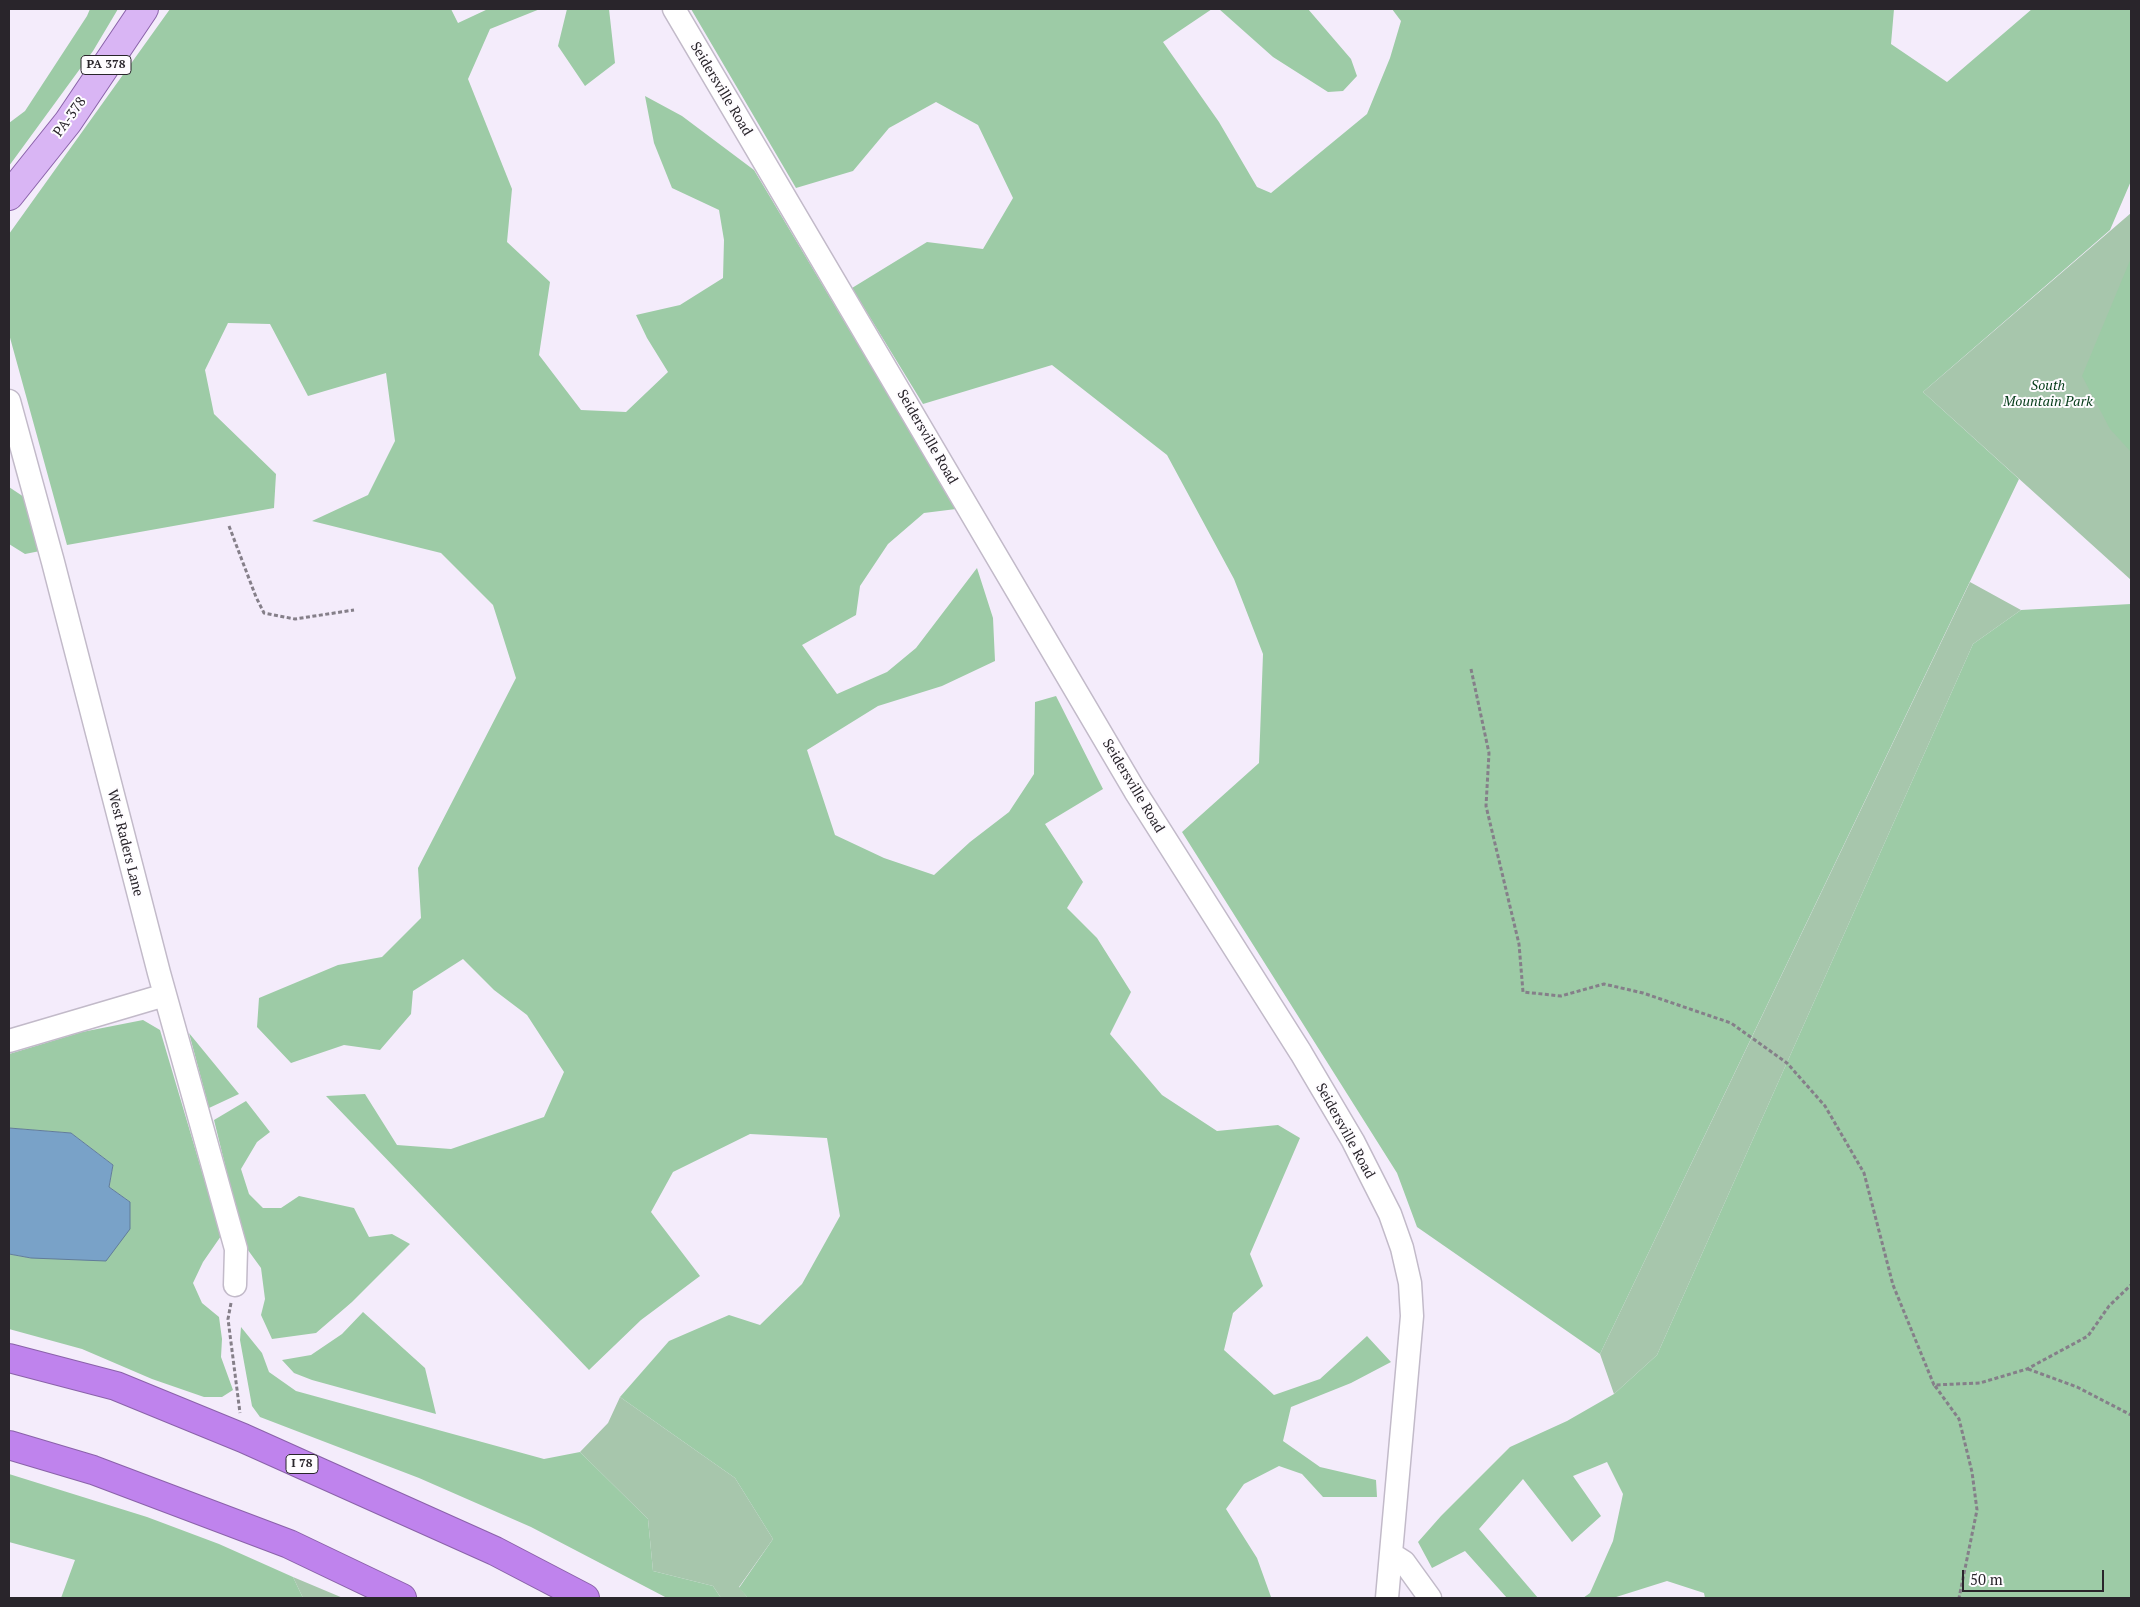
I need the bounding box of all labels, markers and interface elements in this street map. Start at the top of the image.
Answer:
street label: Seidersville Road [686,39,756,139]
road number: PA 378 [81,56,131,74]
street label: PA-378 [50,94,90,140]
park label: South Mountain Park [2003,378,2093,411]
street label: Seidersville Road [893,387,961,487]
street label: Seidersville Road [1098,736,1168,836]
street label: West Raders Lane [104,788,146,898]
street label: Seidersville Road [1312,1080,1378,1182]
road number: I 78 [286,1455,318,1474]
scale bar [1965,1560,2108,1592]
text: 50 m [1970,1569,2003,1589]

